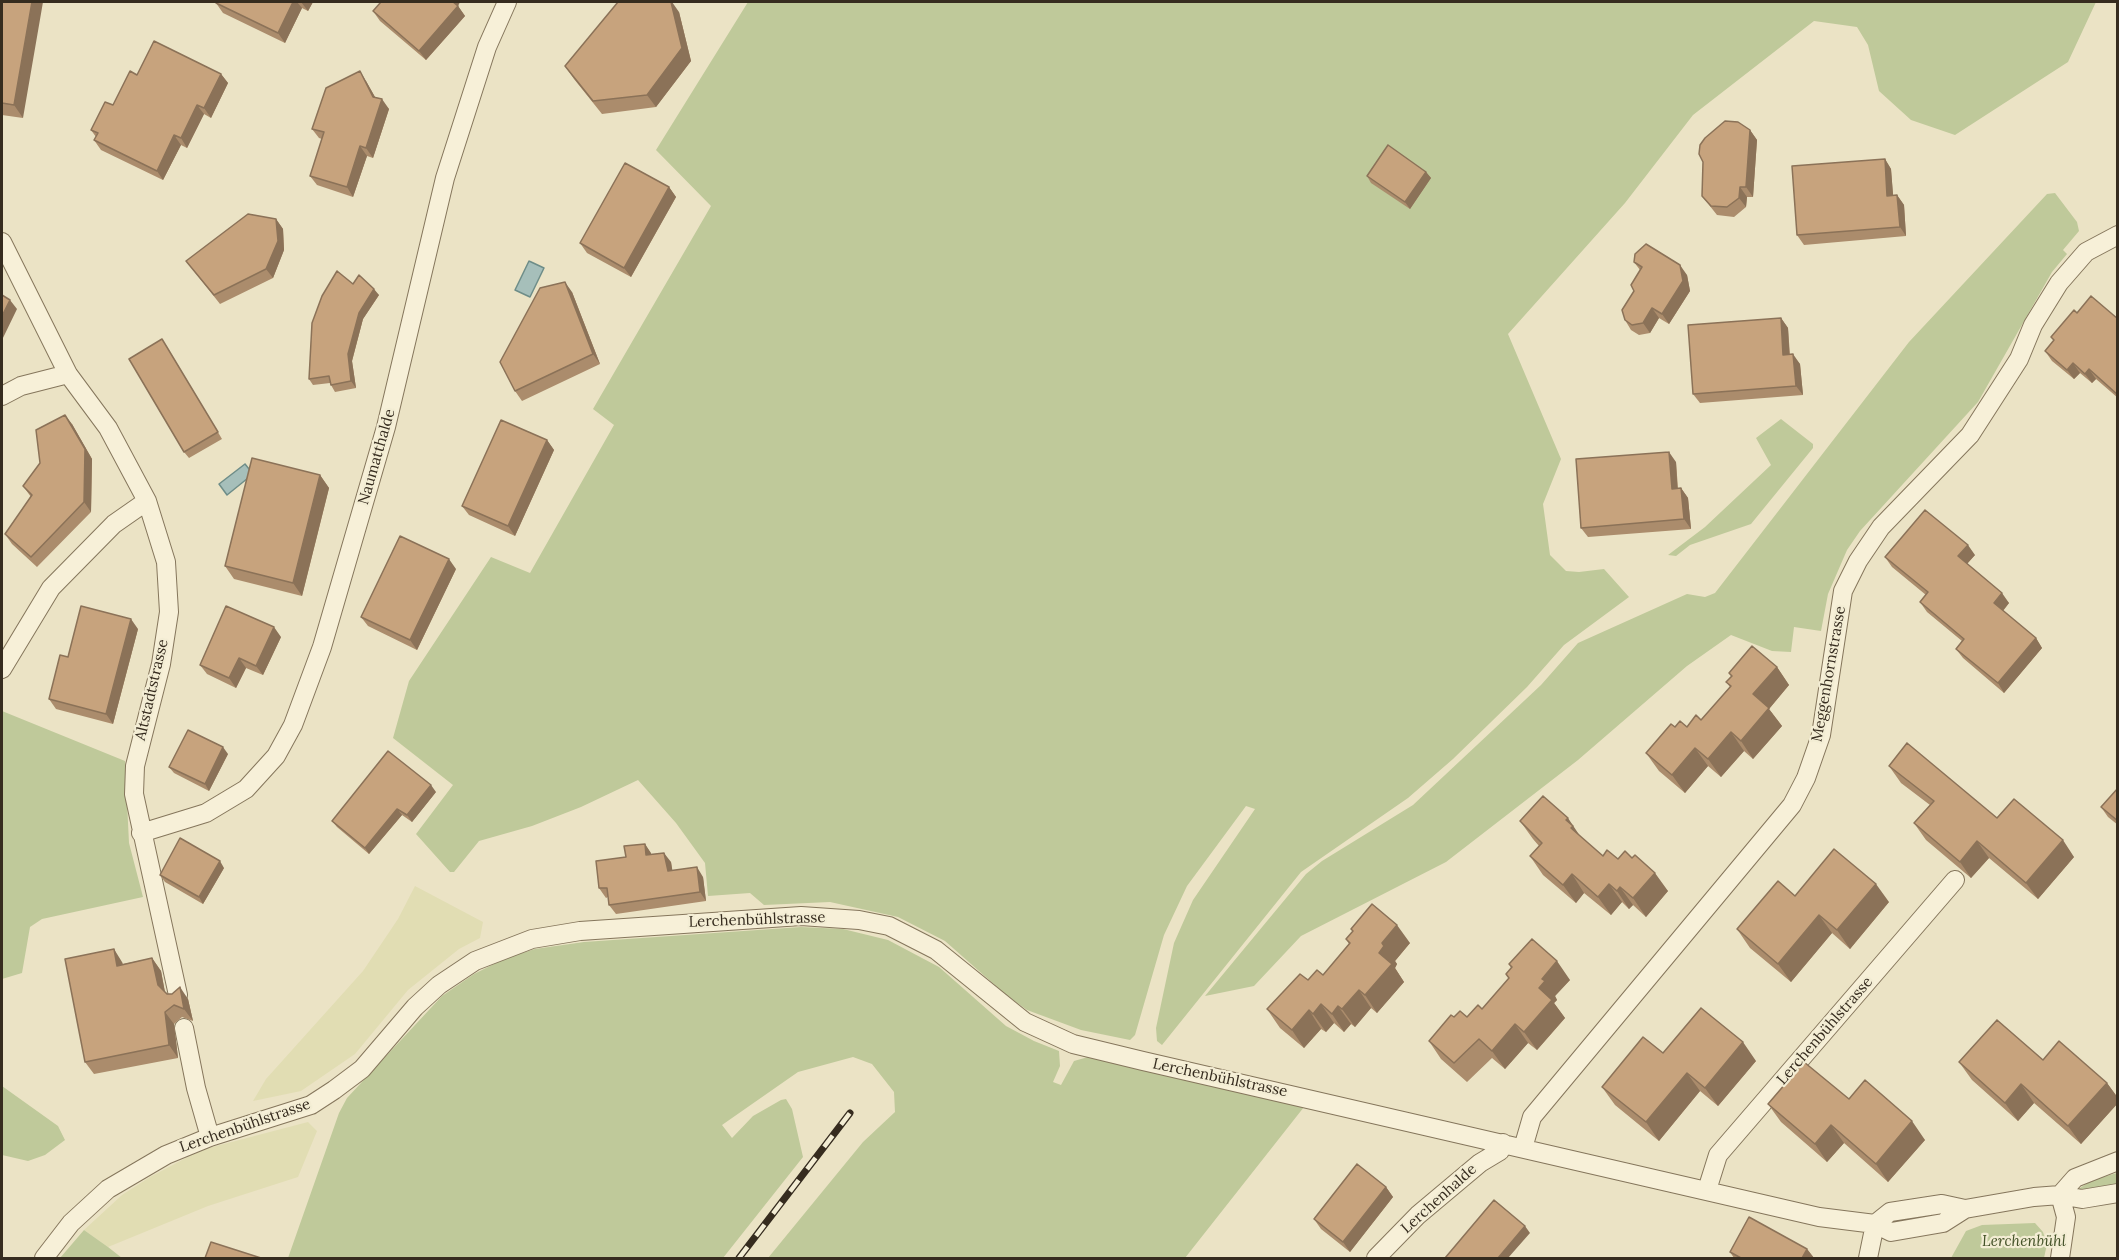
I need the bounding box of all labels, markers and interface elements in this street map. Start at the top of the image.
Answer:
street label: Naumatthalde [355,407,399,507]
street label: Meggenhornstrasse [1808,605,1850,743]
street label: Altstadtstrasse [132,638,172,742]
street label: Lerchenbühlstrasse [688,909,826,931]
street label: Lerchenbühlstrasse [1773,973,1877,1089]
street label: Lerchenbühlstrasse [1151,1055,1289,1101]
street label: Lerchenbühlstrasse [177,1095,313,1157]
street label: Lerchenhalde [1398,1160,1480,1238]
park label: Lerchenbühl [1982,1233,2066,1251]

